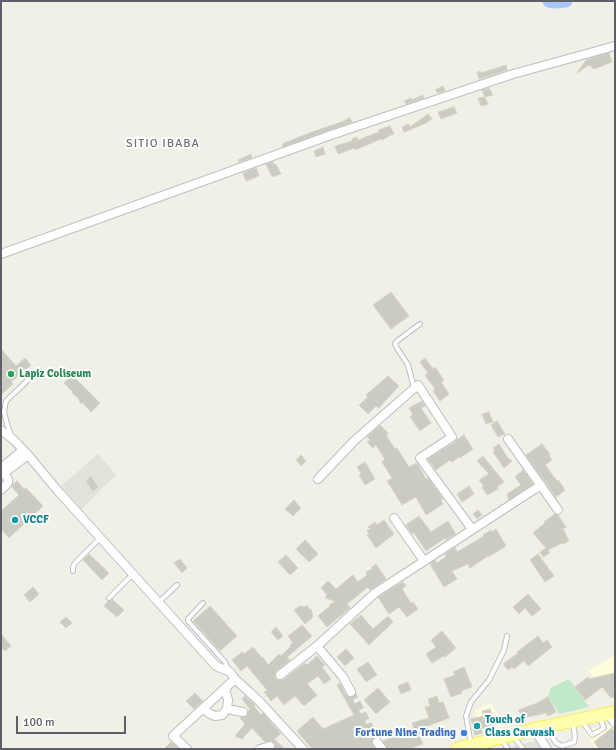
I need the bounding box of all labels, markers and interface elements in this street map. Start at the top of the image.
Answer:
district label: SITIO IBABA [126,137,200,151]
place label: Lapiz Coliseum [19,367,91,381]
marker: Lapiz Coliseum [6,369,16,379]
place label: VCCF [23,513,49,527]
marker: VCCF [10,515,20,525]
scale bar [18,708,128,734]
place label: Touch of Class Carwash [485,713,555,739]
text: 100 m [23,715,55,730]
marker: Touch of Class Carwash [472,721,482,731]
place label: Fortune Nine Trading [355,726,456,740]
marker: Fortune Nine Trading [459,728,469,738]

